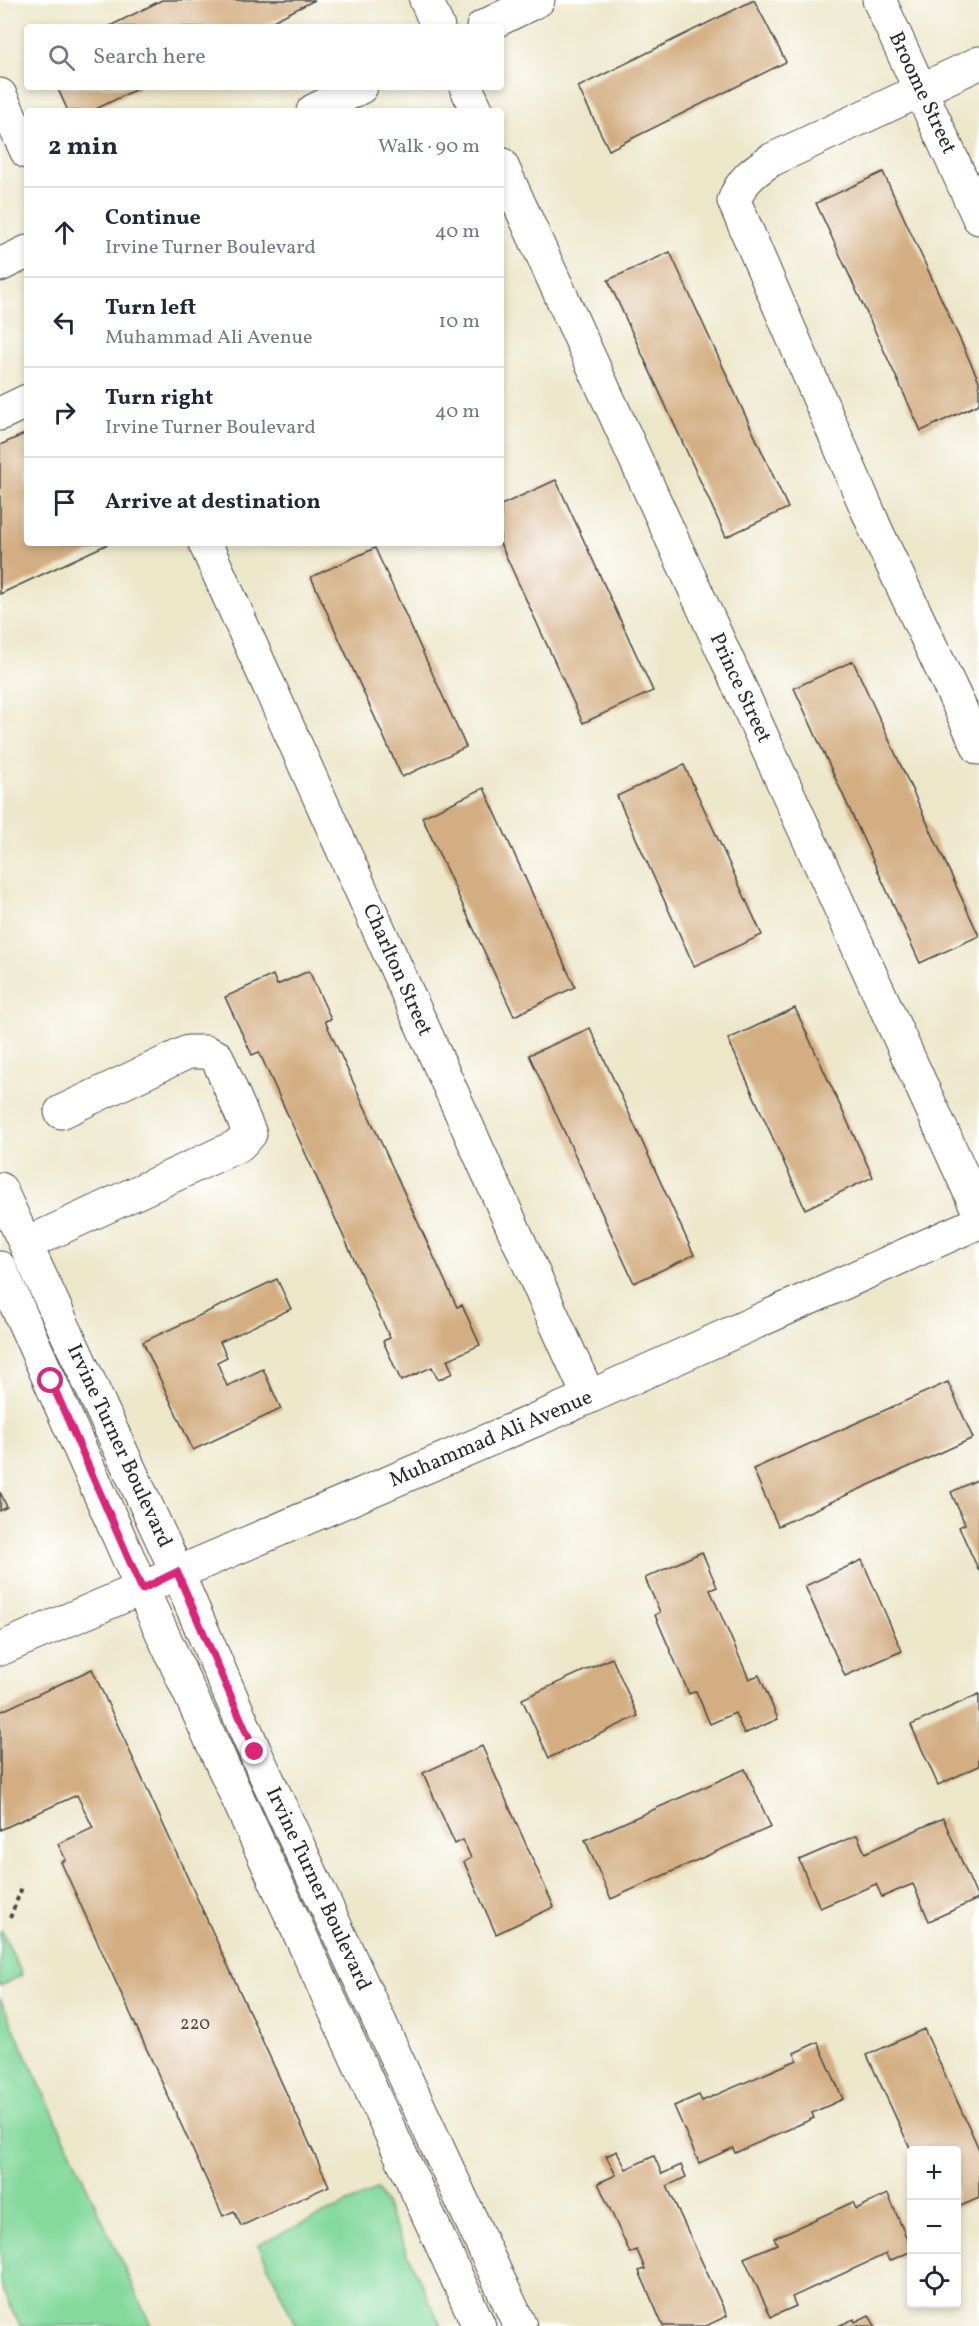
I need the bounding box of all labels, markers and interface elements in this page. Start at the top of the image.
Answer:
search box [24,24,504,90]
street label: Broome Street [881,27,963,159]
icon: search [45,41,78,74]
text: Search here [93,42,206,73]
text: 2 min [48,129,118,165]
text: Walk · 90 m [378,133,480,161]
text: Continue [105,203,201,234]
icon: ahead [48,216,81,249]
text: 40 m [435,218,480,246]
text: Irvine Turner Boulevard [105,234,316,262]
text: Turn left [105,293,196,324]
icon: left [48,306,81,339]
text: 10 m [439,308,480,336]
text: Muhammad Ali Avenue [105,324,313,352]
text: Turn right [105,383,213,414]
icon: right [48,396,81,429]
text: 40 m [435,398,480,426]
text: Irvine Turner Boulevard [105,414,316,442]
icon: arrive [48,486,81,519]
text: Arrive at destination [105,487,321,518]
street label: Prince Street [702,628,778,748]
street label: Charlton Street [355,899,439,1041]
street label: Irvine Turner Boulevard [59,1340,179,1552]
route start [37,1367,63,1393]
street label: Muhammad Ali Avenue [385,1383,597,1495]
route end [241,1738,267,1764]
street label: Irvine Turner Boulevard [258,1783,378,1995]
house number: 220 [180,2012,210,2037]
map controls [907,2146,961,2308]
button: + [907,2146,961,2200]
button: − [907,2200,961,2254]
button: locate [907,2254,961,2308]

